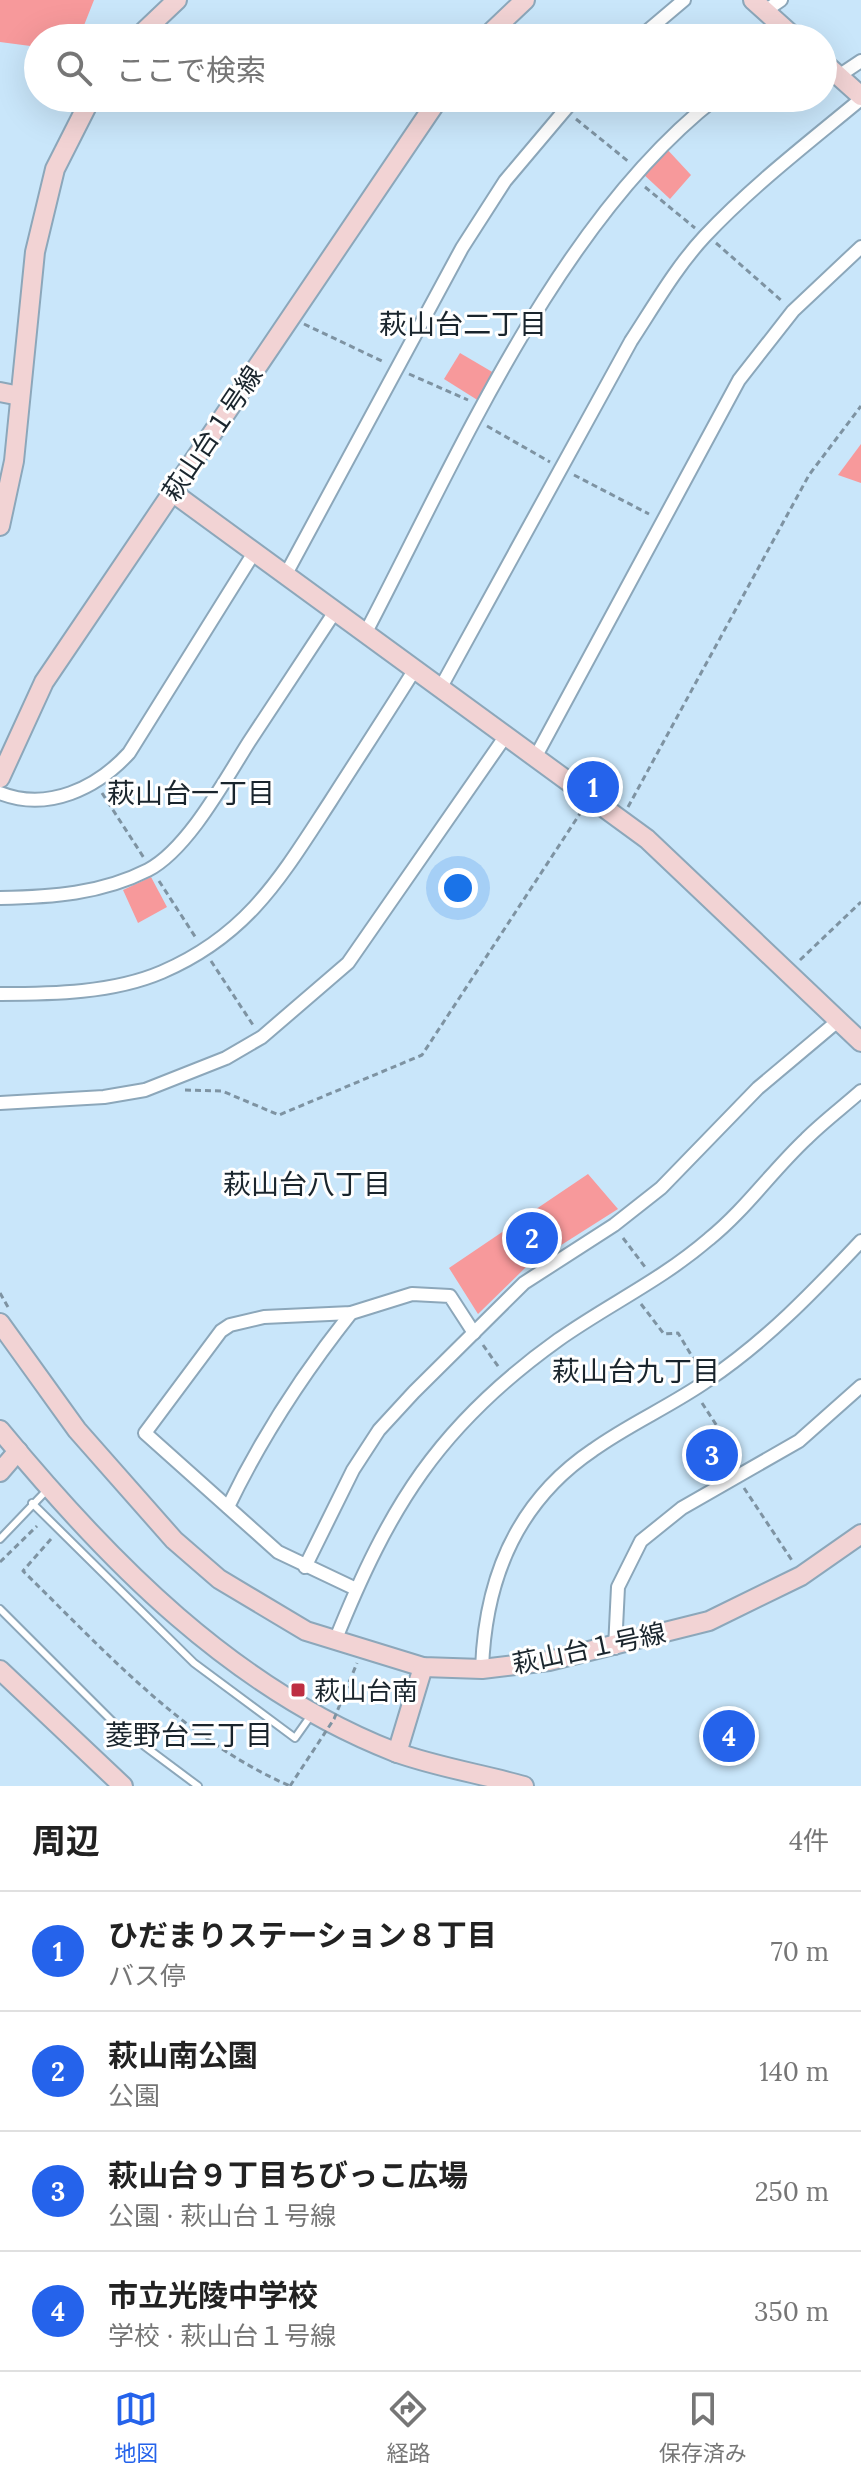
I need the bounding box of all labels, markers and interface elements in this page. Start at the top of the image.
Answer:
search box [24,24,837,112]
icon: search [52,46,96,90]
text: ここで検索 [116,51,266,89]
district label: 萩山台二丁目 [379,306,547,342]
street label: 萩山台１号線 [155,359,269,507]
pin: 1 [567,757,619,817]
district label: 萩山台一丁目 [107,775,275,811]
your location [438,868,478,908]
district label: 萩山台八丁目 [223,1166,391,1202]
pin: 2 [506,1208,558,1268]
district label: 萩山台九丁目 [552,1353,720,1389]
pin: 3 [686,1425,738,1485]
street label: 萩山台１号線 [509,1616,669,1680]
place label: 萩山台南 [314,1674,418,1707]
marker: 萩山台南 [289,1681,307,1699]
pin: 4 [703,1706,755,1766]
district label: 菱野台三丁目 [105,1717,273,1753]
text: 周辺 [32,1819,100,1862]
text: 4件 [789,1824,829,1857]
text: ひだまりステーション８丁目 [108,1916,497,1954]
text: 1 [53,1935,63,1968]
text: 70 m [771,1935,829,1968]
text: バス停 [108,1959,186,1992]
text: 萩山南公園 [108,2036,258,2074]
text: 2 [51,2055,65,2088]
text: 140 m [759,2055,829,2088]
text: 公園 [108,2079,160,2112]
text: 萩山台９丁目ちびっこ広場 [108,2156,468,2194]
text: 3 [51,2175,65,2208]
text: 250 m [755,2175,829,2208]
text: 公園 · 萩山台１号線 [108,2199,336,2232]
text: 市立光陵中学校 [108,2276,318,2314]
text: 4 [51,2295,65,2328]
text: 350 m [754,2295,829,2328]
text: 学校 · 萩山台１号線 [108,2319,336,2352]
tab: 地図 [114,2387,158,2467]
tab: 経路 [386,2387,431,2467]
tab: 保存済み [659,2387,747,2467]

